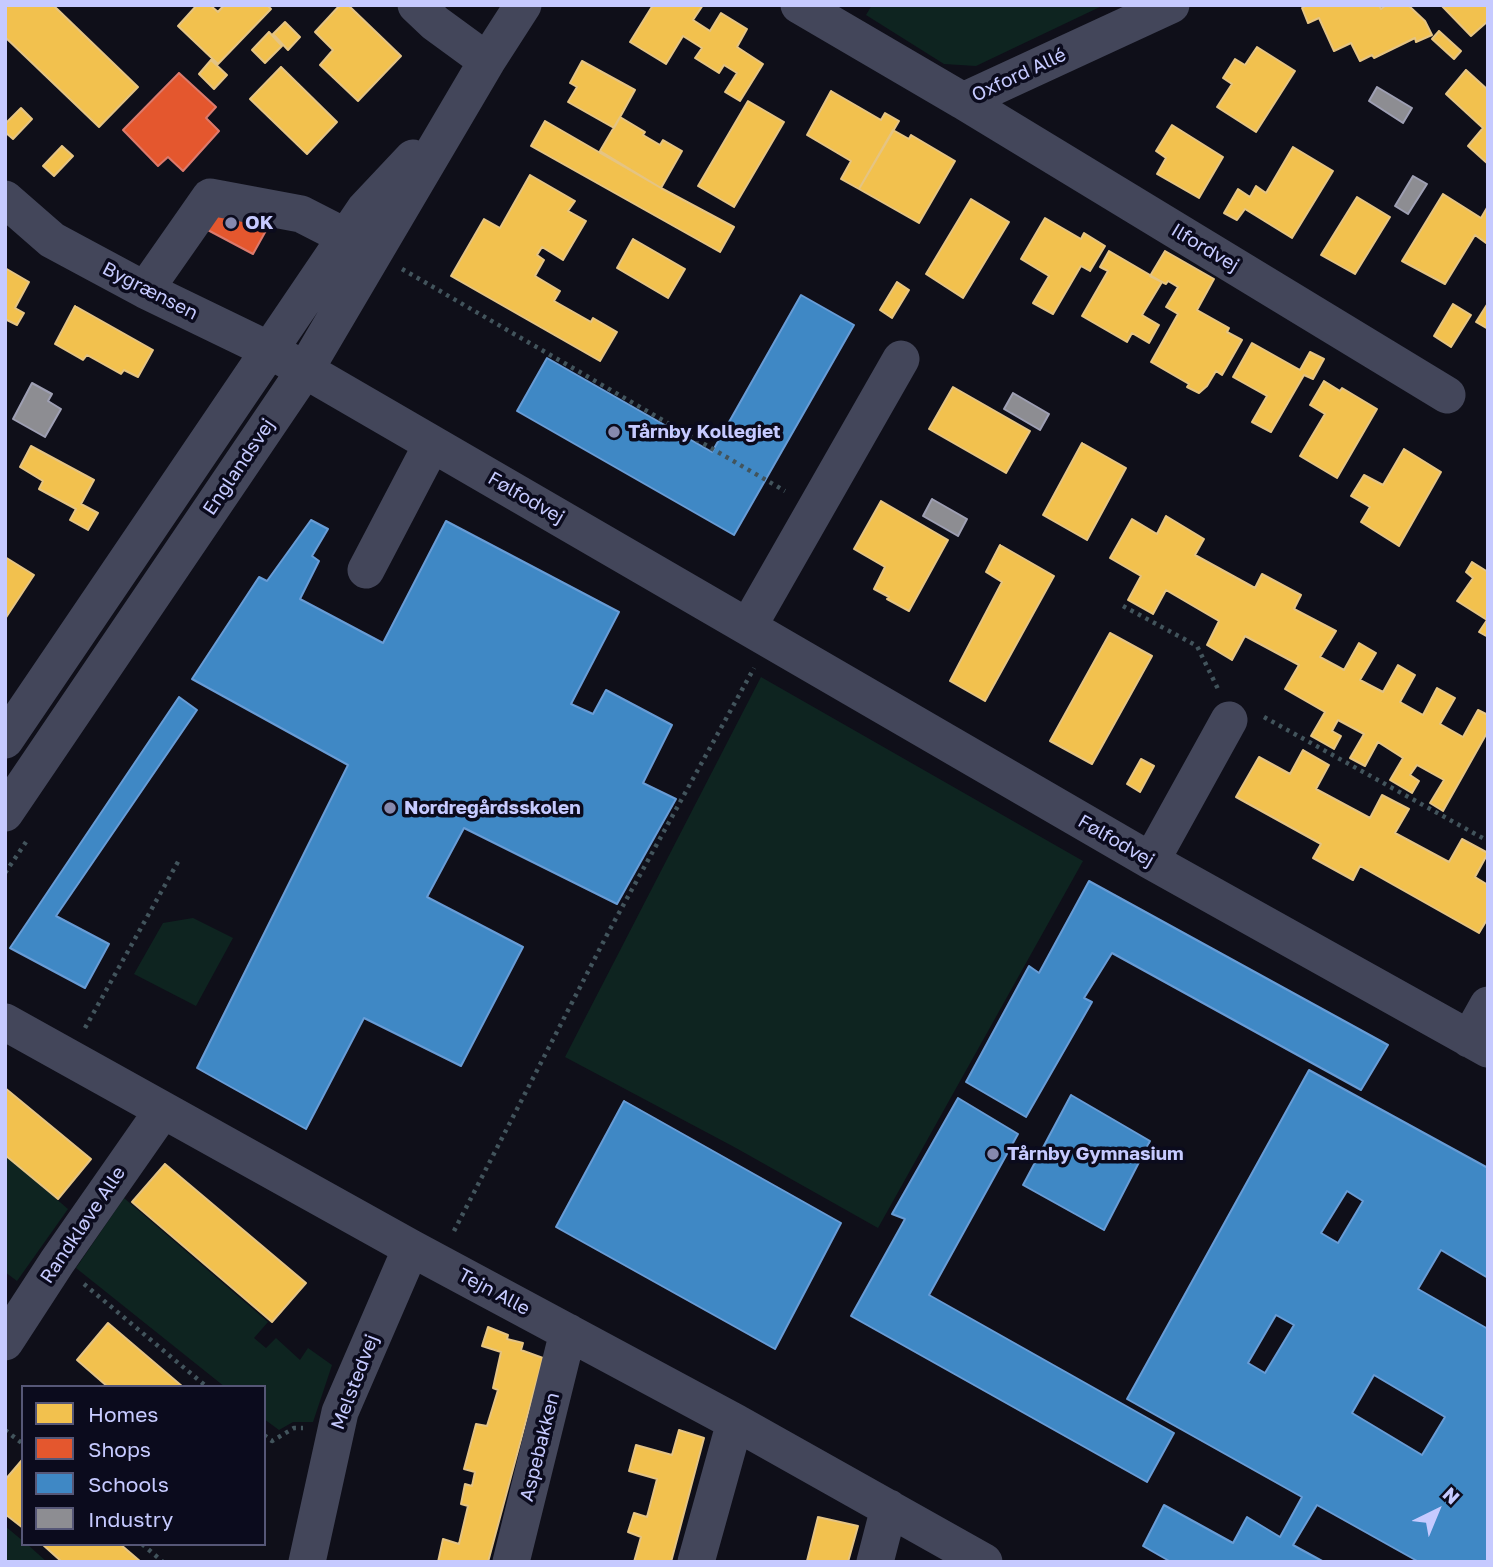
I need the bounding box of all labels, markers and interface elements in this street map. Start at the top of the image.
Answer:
street label: Oxford Allé [968,43,1070,107]
place label: OK [245,212,273,234]
marker: OK [223,215,239,231]
street label: Ilfordvej [1167,219,1243,277]
street label: Bygrænsen [99,257,201,325]
street label: Englandsvej [198,414,280,520]
place label: Tårnby Kollegiet [628,421,781,443]
marker: Tårnby Kollegiet [606,424,622,440]
street label: Følfodvej [484,467,568,529]
place label: Nordregårdsskolen [404,797,581,819]
marker: Nordregårdsskolen [382,800,398,816]
street label: Følfodvej [1074,810,1158,872]
place label: Tårnby Gymnasium [1007,1143,1184,1165]
marker: Tårnby Gymnasium [985,1146,1001,1162]
street label: Randkløve Alle [36,1162,130,1288]
street label: Tejn Alle [454,1264,534,1320]
street label: Melstedvej [326,1331,384,1433]
legend [21,1385,266,1546]
street label: Aspebakken [515,1390,565,1504]
text: Homes [88,1401,158,1427]
text: Shops [88,1436,151,1462]
text: Schools [88,1471,169,1497]
north arrow [1402,1476,1472,1546]
text: N [1439,1482,1465,1509]
text: Industry [88,1506,173,1532]

